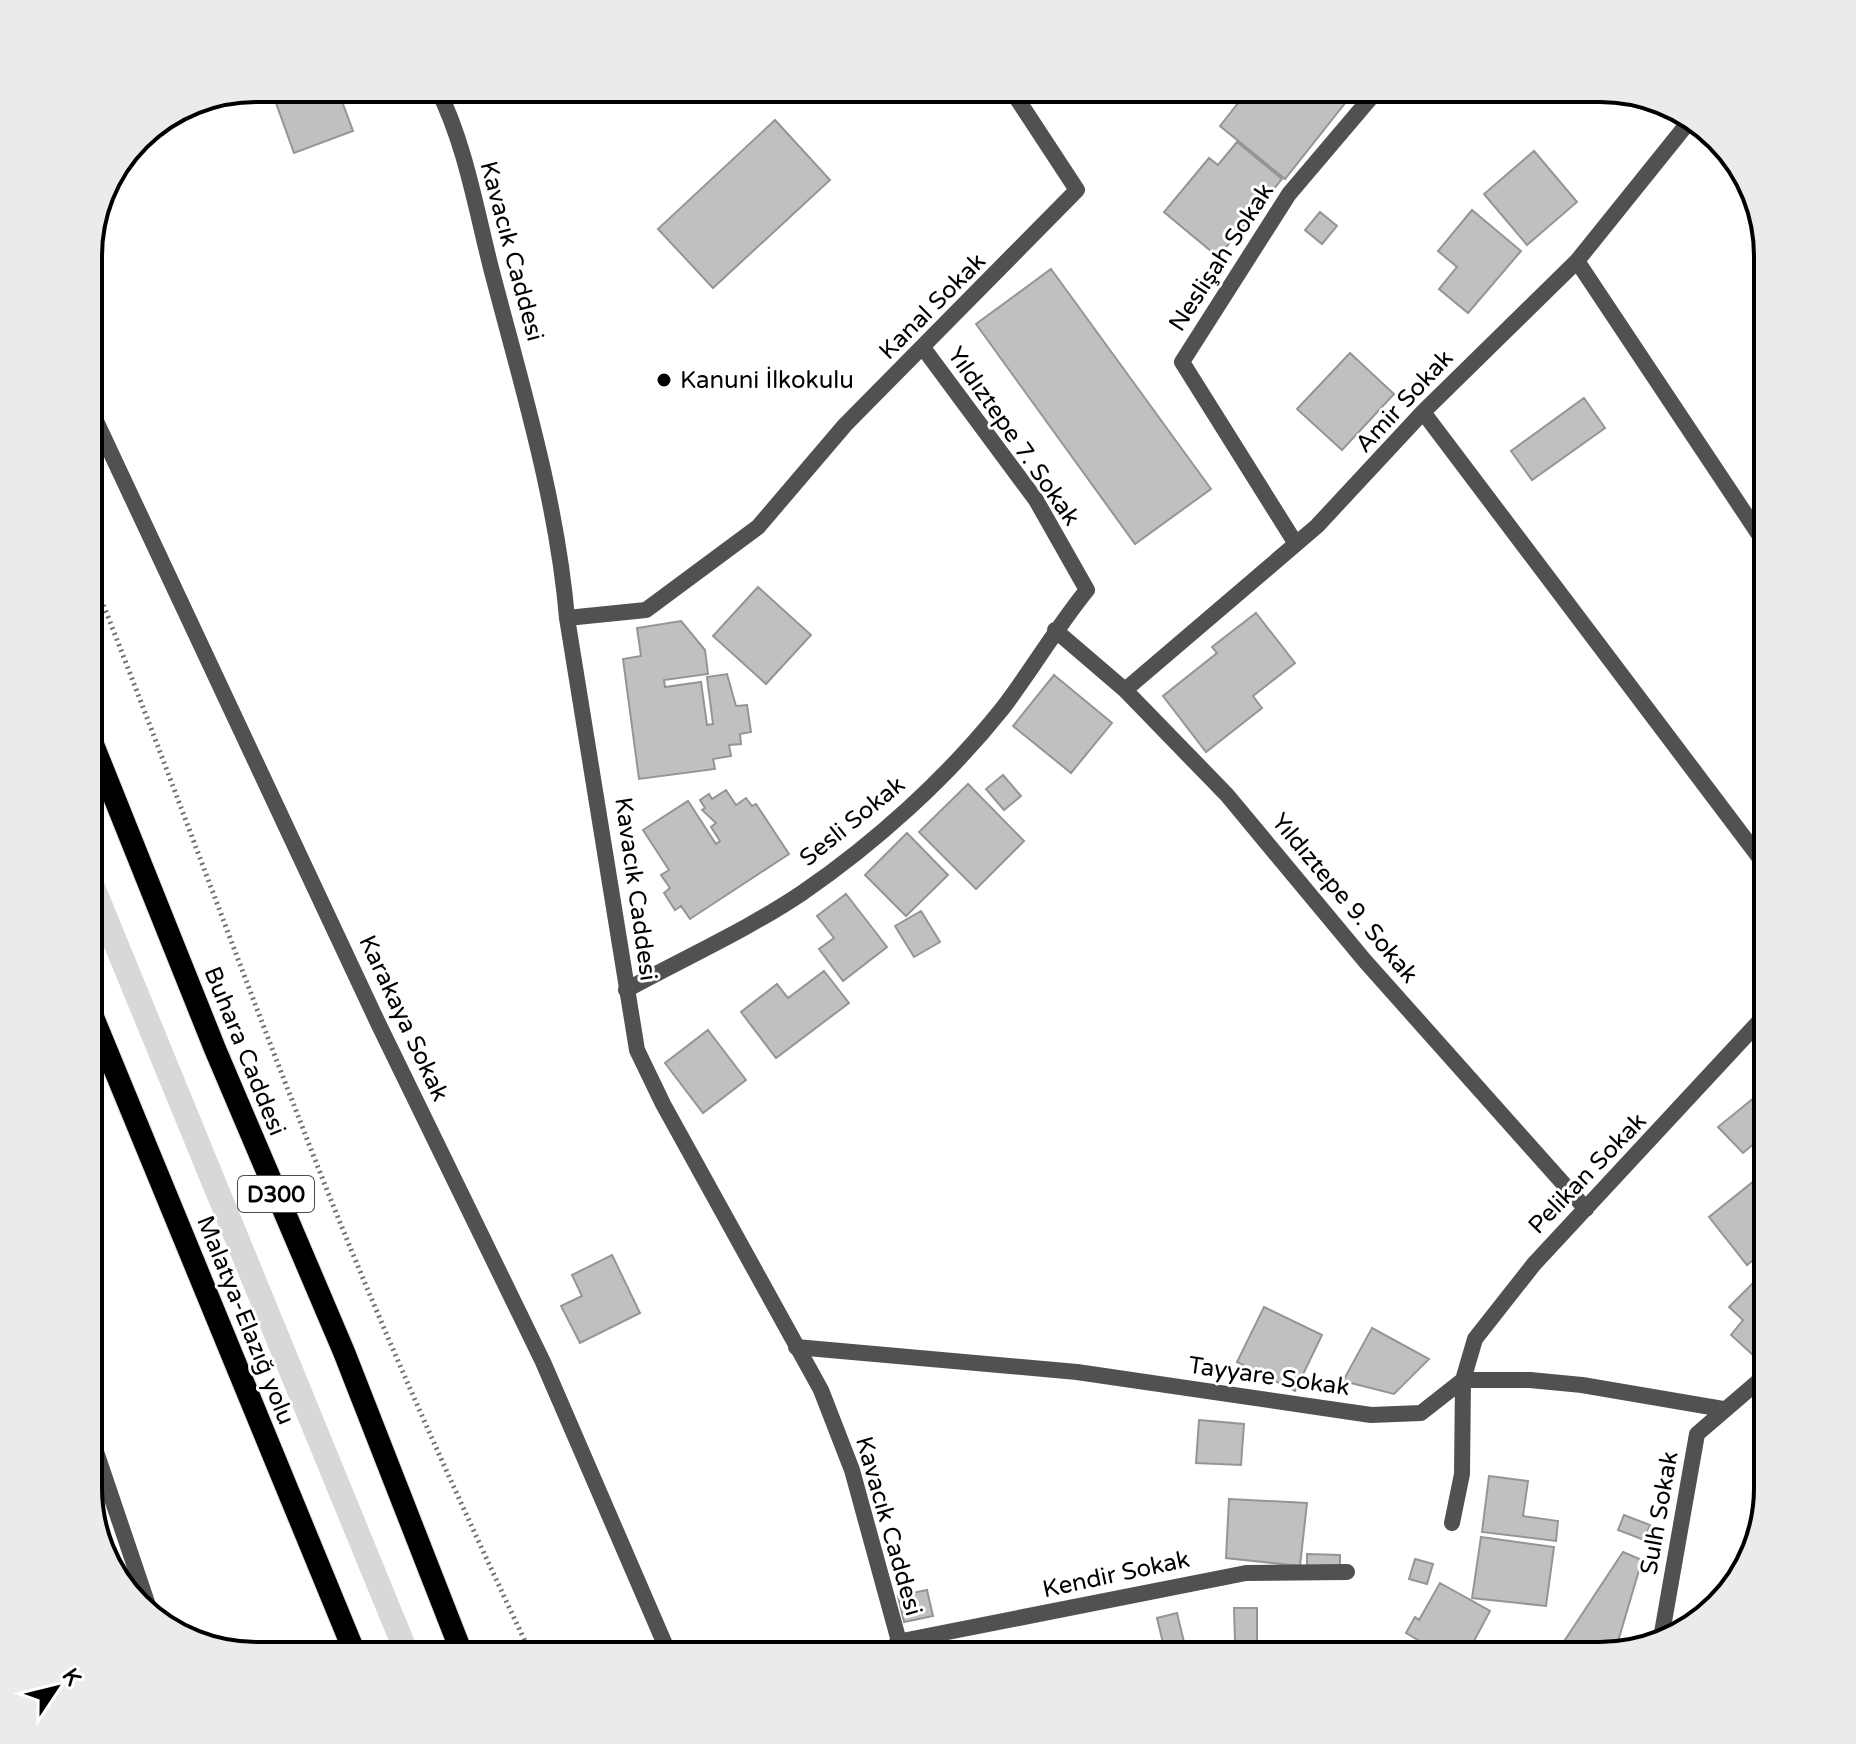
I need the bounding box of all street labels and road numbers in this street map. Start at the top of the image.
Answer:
street label: Kavacık Caddesi [474,158,549,344]
street label: Neslişah Sokak [1163,178,1280,337]
street label: Kanal Sokak [873,247,992,366]
street label: Yıldıztepe 7. Sokak [941,341,1086,531]
street label: Amir Sokak [1349,344,1459,459]
street label: Sesli Sokak [794,770,911,873]
street label: Kavacık Caddesi [608,795,663,983]
street label: Yıldıztepe 9. Sokak [1265,808,1424,989]
street label: Karakaya Sokak [352,931,455,1106]
street label: Buhara Caddesi [197,962,292,1140]
street label: Pelikan Sokak [1522,1107,1652,1240]
road number: D300 [238,1176,314,1212]
street label: Malatya-Elazığ yolu [190,1211,301,1429]
street label: Tayyare Sokak [1186,1351,1351,1402]
street label: Kavacık Caddesi [849,1433,928,1619]
street label: Sulh Sokak [1634,1449,1685,1577]
street label: Kendir Sokak [1040,1545,1192,1604]

